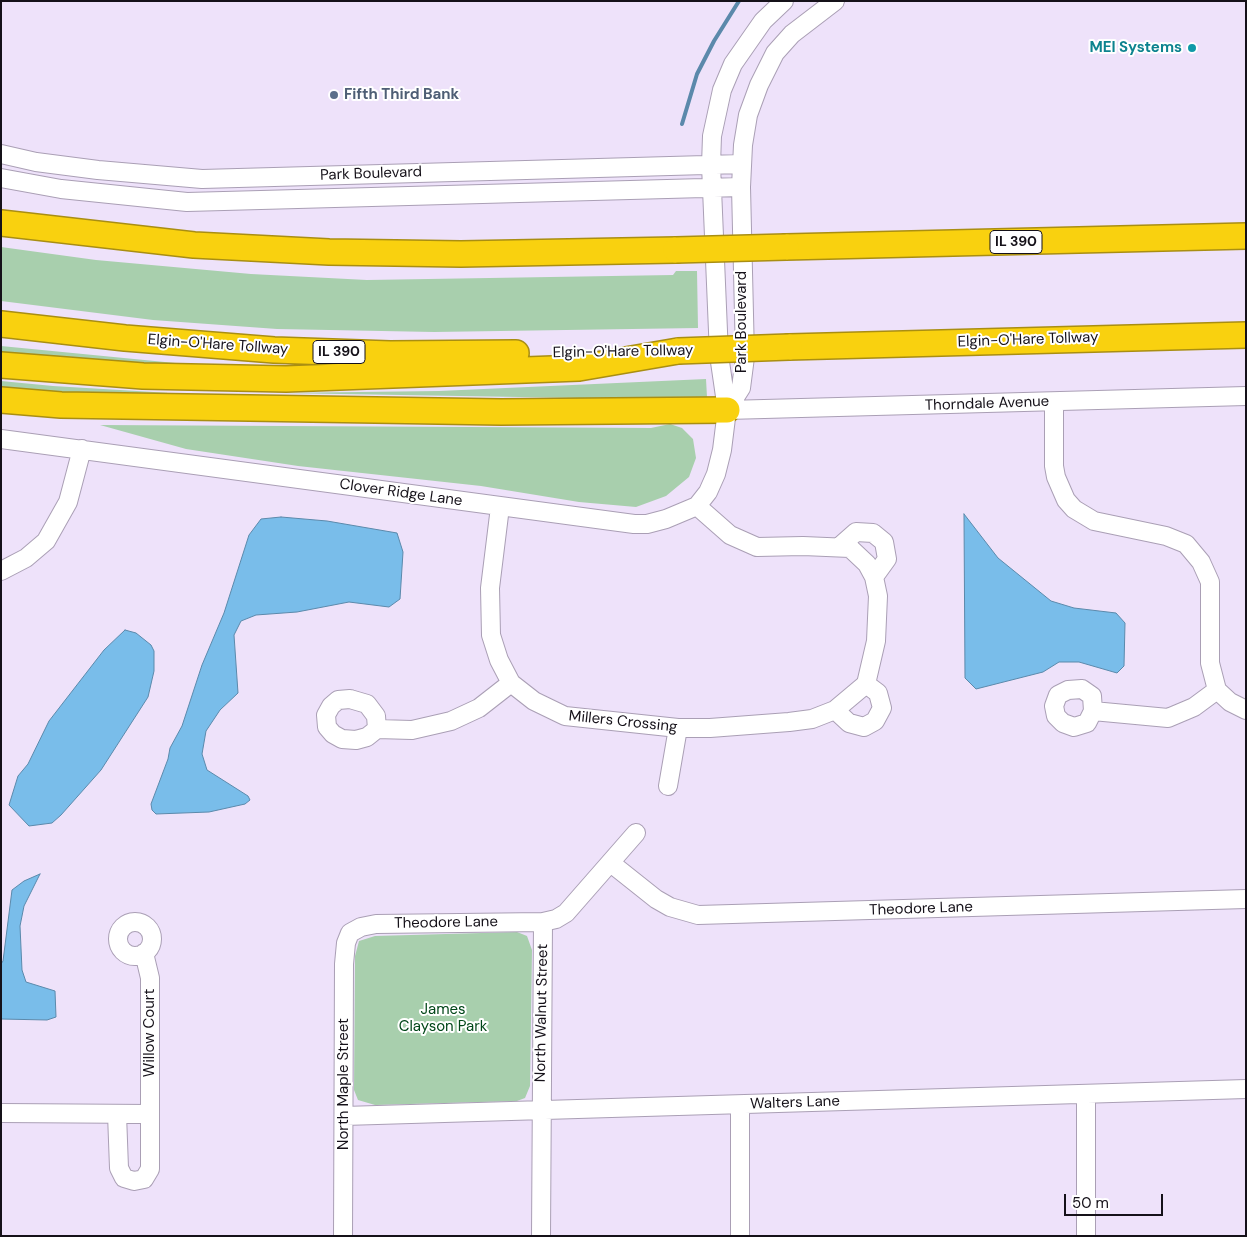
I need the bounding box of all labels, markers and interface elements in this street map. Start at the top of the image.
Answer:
place label: MEI Systems [1089,39,1182,57]
marker: MEI Systems [1186,42,1198,54]
place label: Fifth Third Bank [344,86,459,104]
marker: Fifth Third Bank [328,89,340,101]
street label: Park Boulevard [320,163,422,185]
road number: IL 390 [990,230,1042,253]
street label: Park Boulevard [733,271,751,373]
street label: Elgin-O'Hare Tollway [957,329,1099,351]
street label: Elgin-O'Hare Tollway [147,331,289,359]
road number: IL 390 [313,341,365,364]
street label: Elgin-O'Hare Tollway [552,342,694,362]
street label: Thorndale Avenue [924,393,1050,415]
street label: Clover Ridge Lane [338,475,464,511]
street label: Millers Crossing [568,707,678,737]
street label: Theodore Lane [869,898,973,920]
street label: Theodore Lane [394,913,498,933]
street label: North Walnut Street [532,944,552,1082]
street label: Willow Court [141,989,159,1077]
park label: James Clayson Park [399,1001,487,1036]
street label: North Maple Street [335,1018,353,1150]
street label: Walters Lane [750,1092,840,1114]
scale bar [1067,1184,1166,1216]
text: 50 m [1072,1193,1109,1213]

